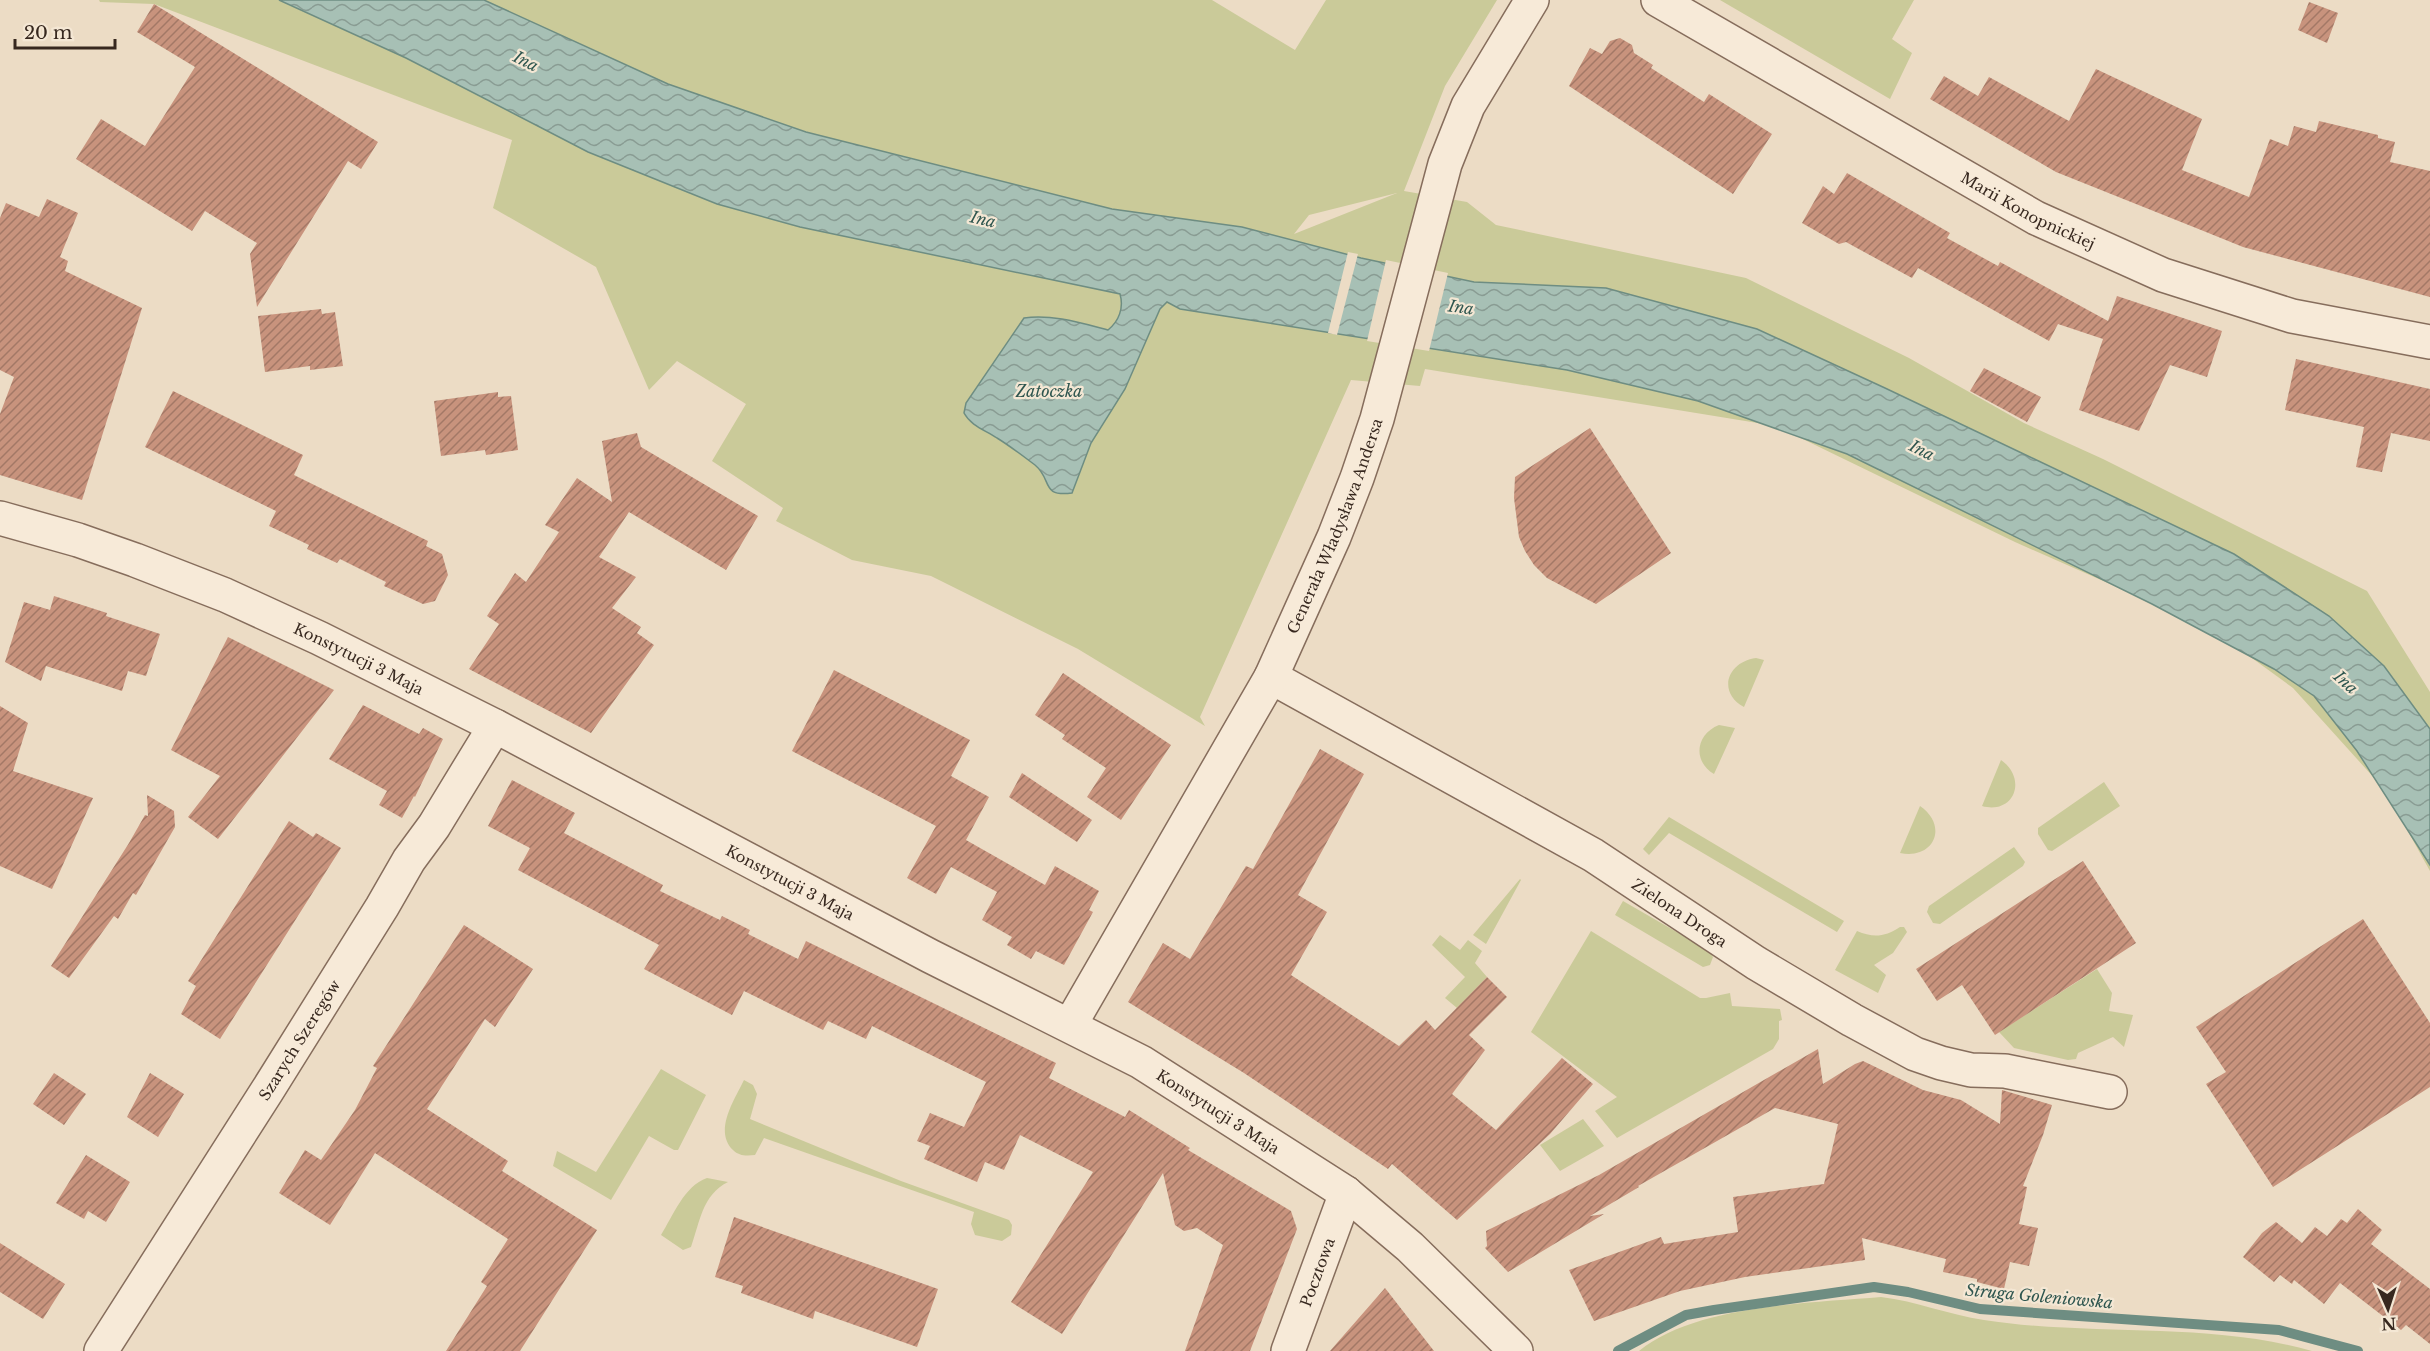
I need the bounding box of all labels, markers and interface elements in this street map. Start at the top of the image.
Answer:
scale bar [15,12,116,50]
text: 20 m [24,22,72,44]
water label: Ina [509,46,542,76]
street label: Marii Konopnickiej [1958,167,2098,253]
water label: Ina [967,206,998,232]
water label: Ina [1446,295,1475,319]
water label: Zatoczka [1015,381,1082,401]
street label: Generała Władysława Andersa [1282,415,1386,636]
water label: Ina [1905,435,1938,465]
street label: Konstytucji 3 Maja [291,618,427,699]
water label: Ina [2329,665,2362,698]
street label: Konstytucji 3 Maja [723,840,858,924]
street label: Zielona Droga [1629,874,1732,951]
street label: Szarych Szeregów [254,976,344,1104]
street label: Konstytucji 3 Maja [1153,1065,1284,1158]
street label: Pocztowa [1296,1234,1339,1309]
north arrow [2358,1279,2418,1339]
water label: Struga Goleniowska [1964,1280,2114,1312]
text: N [2381,1314,2397,1334]

